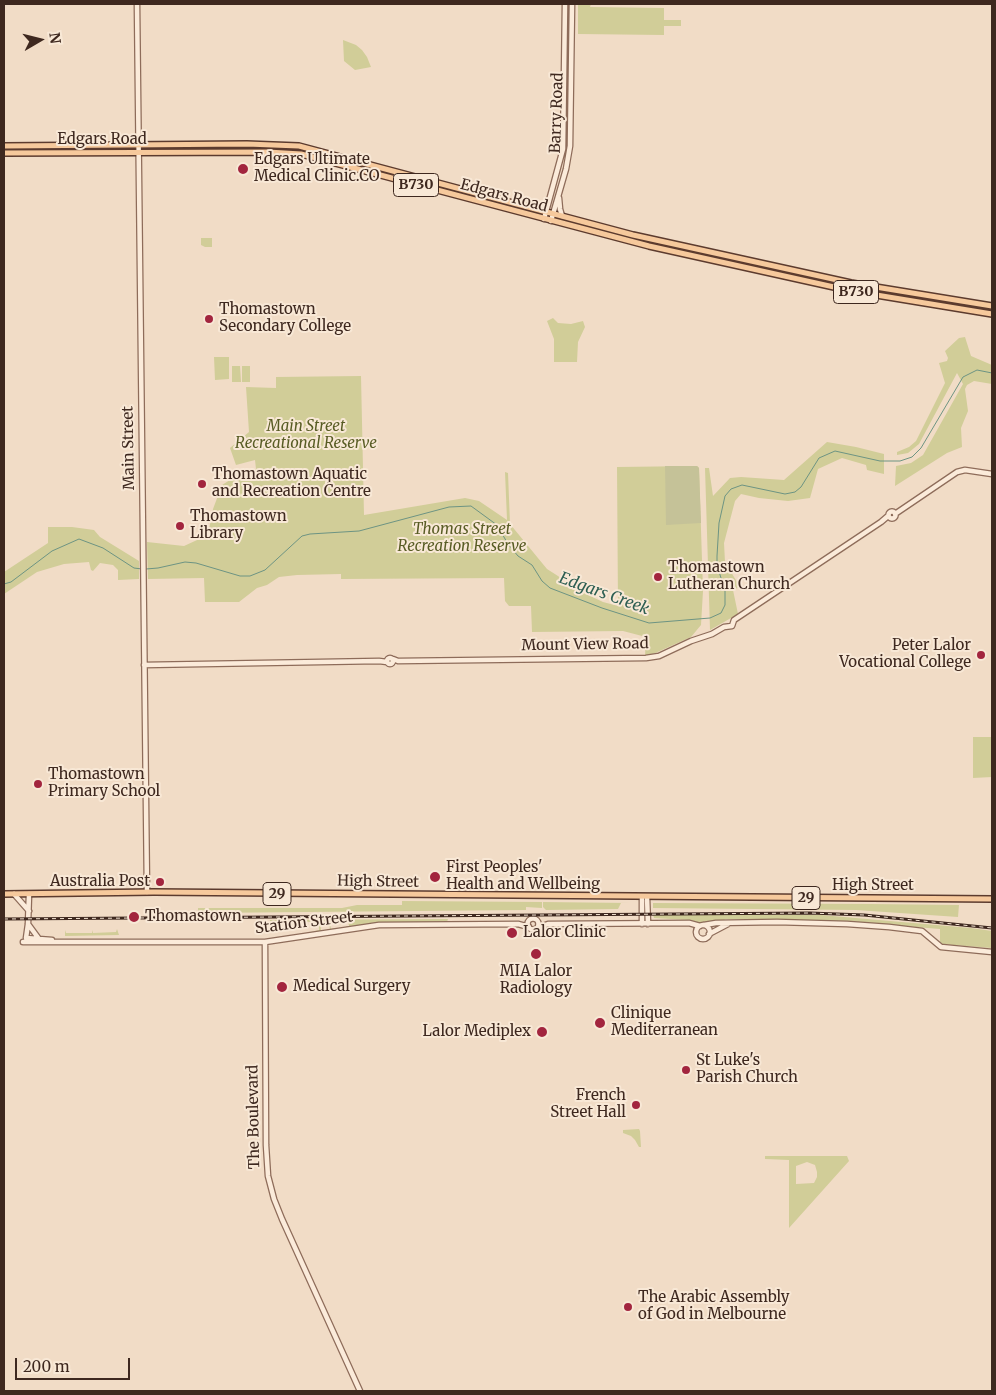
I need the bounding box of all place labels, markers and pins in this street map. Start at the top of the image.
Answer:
place label: Edgars Ultimate Medical Clinic.CO [254,151,380,186]
marker: Edgars Ultimate Medical Clinic.CO [236,162,250,176]
place label: Thomastown Secondary College [219,301,351,336]
marker: Thomastown Secondary College [203,313,215,325]
place label: Thomastown Aquatic and Recreation Centre [212,466,371,501]
marker: Thomastown Aquatic and Recreation Centre [196,478,208,490]
place label: Thomastown Library [190,508,287,543]
marker: Thomastown Library [174,520,186,532]
place label: Thomastown Lutheran Church [668,559,790,594]
marker: Thomastown Lutheran Church [652,571,664,583]
place label: Peter Lalor Vocational College [839,637,971,672]
marker: Peter Lalor Vocational College [975,649,987,661]
place label: Thomastown Primary School [48,766,160,801]
marker: Thomastown Primary School [32,778,44,790]
place label: First Peoples' Health and Wellbeing [446,859,600,894]
marker: First Peoples' Health and Wellbeing [428,870,442,884]
place label: Australia Post [50,873,150,891]
marker: Australia Post [154,876,166,888]
place label: Thomastown [145,908,242,926]
marker: Thomastown [127,910,141,924]
place label: Lalor Clinic [523,924,606,942]
marker: Lalor Clinic [505,926,519,940]
marker: MIA Lalor Radiology [529,947,543,961]
place label: MIA Lalor Radiology [500,963,572,998]
place label: Medical Surgery [293,978,410,996]
marker: Medical Surgery [275,980,289,994]
place label: Clinique Mediterranean [611,1005,718,1040]
marker: Clinique Mediterranean [593,1016,607,1030]
place label: Lalor Mediplex [423,1023,531,1041]
marker: Lalor Mediplex [535,1025,549,1039]
place label: St Luke's Parish Church [696,1052,798,1087]
marker: St Luke's Parish Church [680,1064,692,1076]
place label: French Street Hall [550,1087,626,1122]
marker: French Street Hall [630,1099,642,1111]
place label: The Arabic Assembly of God in Melbourne [638,1289,790,1324]
marker: The Arabic Assembly of God in Melbourne [622,1301,634,1313]

